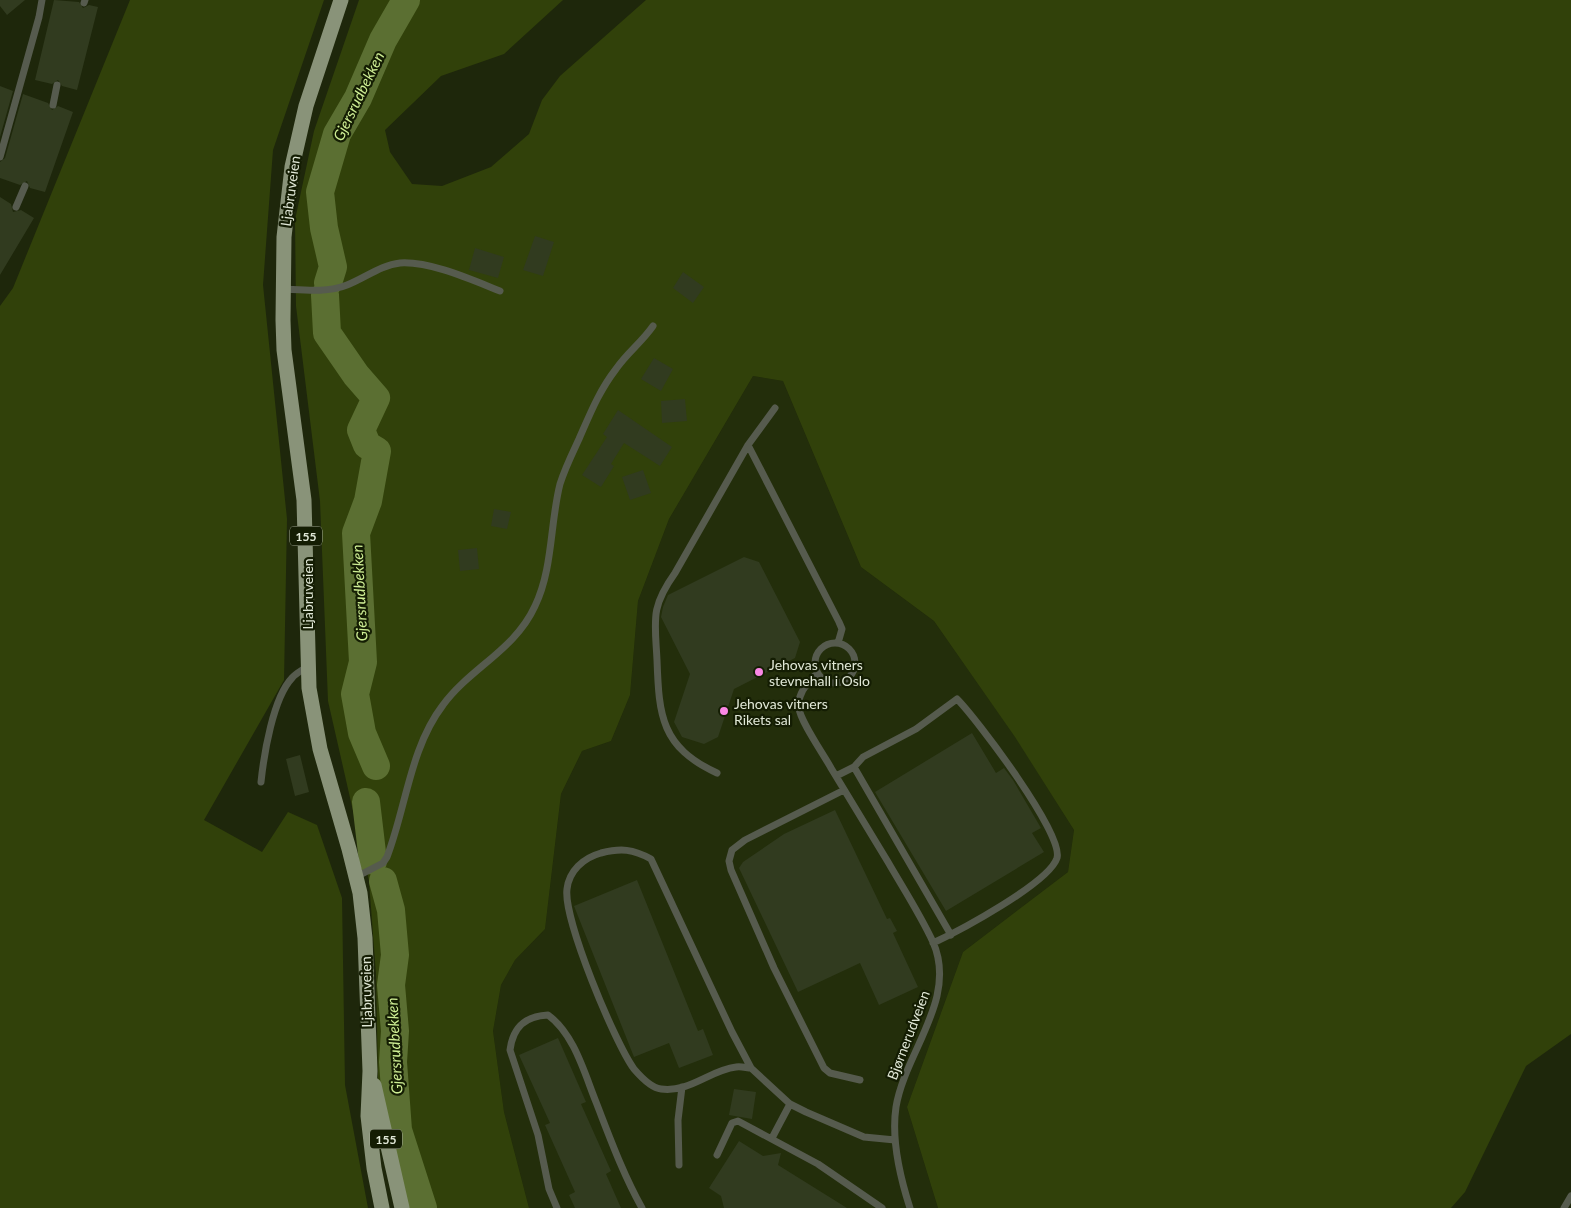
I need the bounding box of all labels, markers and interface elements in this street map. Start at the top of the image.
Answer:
water label: Gjersrudbekken [329,48,387,143]
street label: Ljabruveien [277,155,303,227]
road number: 155 [290,526,322,546]
water label: Gjersrudbekken [347,544,371,642]
street label: Ljabruveien [299,558,316,630]
place label: Jehovas vitners stevnehall i Oslo [769,656,870,689]
marker: Jehovas vitners stevnehall i Oslo [753,666,765,678]
place label: Jehovas vitners Rikets sal [734,695,828,728]
marker: Jehovas vitners Rikets sal [718,705,730,717]
street label: Ljabruveien [357,956,375,1028]
street label: Bjørnerudveien [883,988,933,1082]
water label: Gjersrudbekken [382,997,406,1095]
road number: 155 [370,1130,402,1148]

